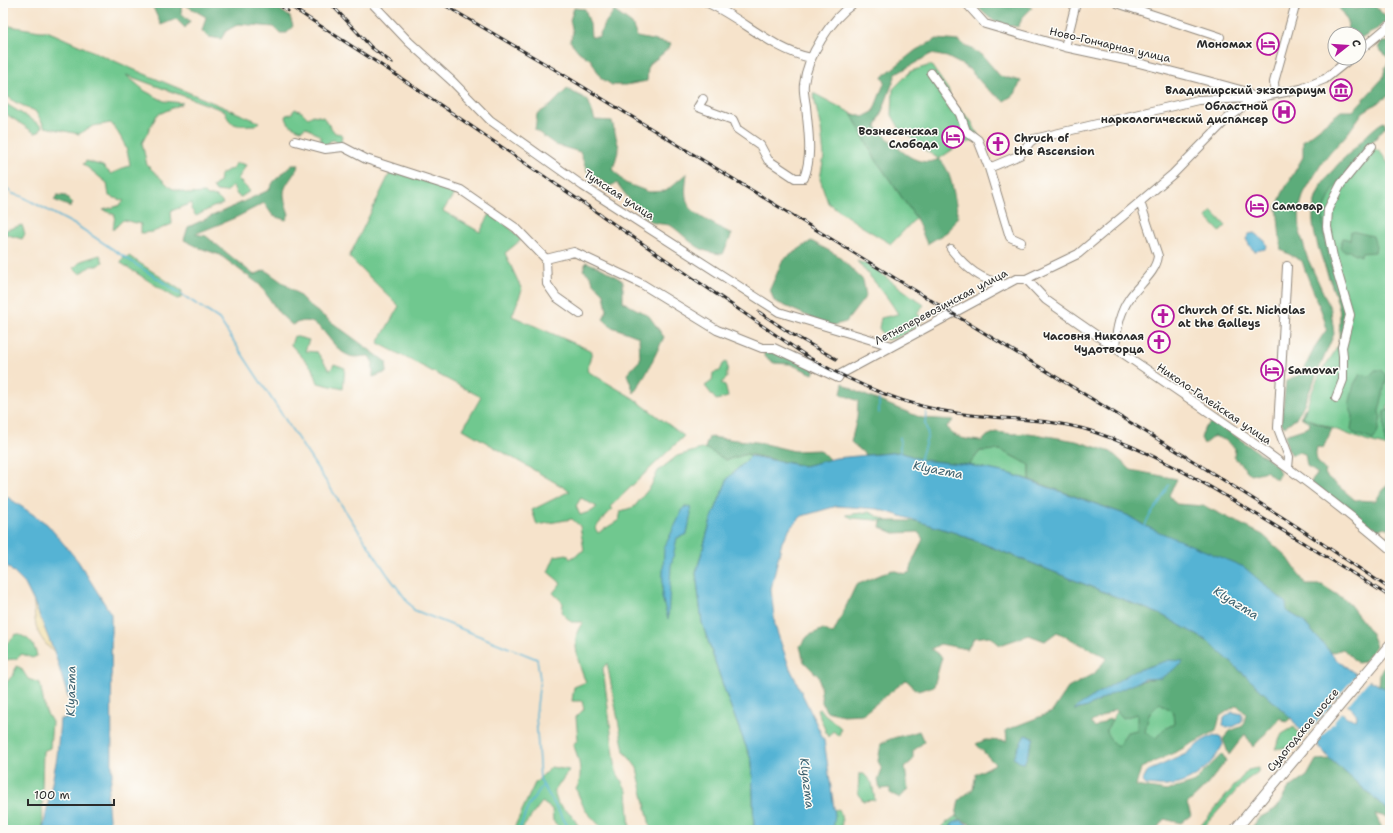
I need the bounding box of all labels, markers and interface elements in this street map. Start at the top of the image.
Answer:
street label: Ново-Гончарная улица [1048,24,1172,66]
north arrow [1327,26,1367,66]
hotel icon: Мономах [1255,31,1281,57]
place label: Мономах [1196,37,1252,52]
text: С [1348,38,1364,49]
museum icon: Владимирский экзотариум [1328,77,1354,103]
place label: Владимирский экзотариум [1165,83,1326,98]
place label: Областной наркологический диспансер [1101,99,1268,127]
hospital icon: Областной наркологический диспансер [1271,99,1297,125]
place label: Вознесенская Слобода [859,124,938,152]
hotel icon: Вознесенская Слобода [940,124,966,150]
church icon: Chruch of the Ascension [985,131,1011,157]
place label: Chruch of the Ascension [1014,131,1095,159]
street label: Тумская улица [581,167,657,224]
hotel icon: Самовар [1244,193,1270,219]
place label: Самовар [1272,199,1323,214]
street label: Летнеперевозинская улица [872,265,1010,348]
church icon: Church Of St. Nicholas at the Galleys [1150,303,1176,329]
place label: Church Of St. Nicholas at the Galleys [1178,303,1306,331]
place label: Часовня Николая Чудотворца [1043,329,1144,357]
church icon: Часовня Николая Чудотворца [1146,329,1172,355]
hotel icon: Samovar [1259,357,1285,383]
street label: Николо-Галейская улица [1154,360,1274,448]
place label: Samovar [1288,363,1338,378]
water label: Klyazma [912,457,964,483]
water label: Klyazma [1210,583,1262,623]
water label: Klyazma [63,666,79,716]
street label: Судогодское шоссе [1264,685,1342,775]
water label: Klyazma [796,757,818,809]
scale bar [28,781,114,807]
text: 100 m [34,787,70,803]

